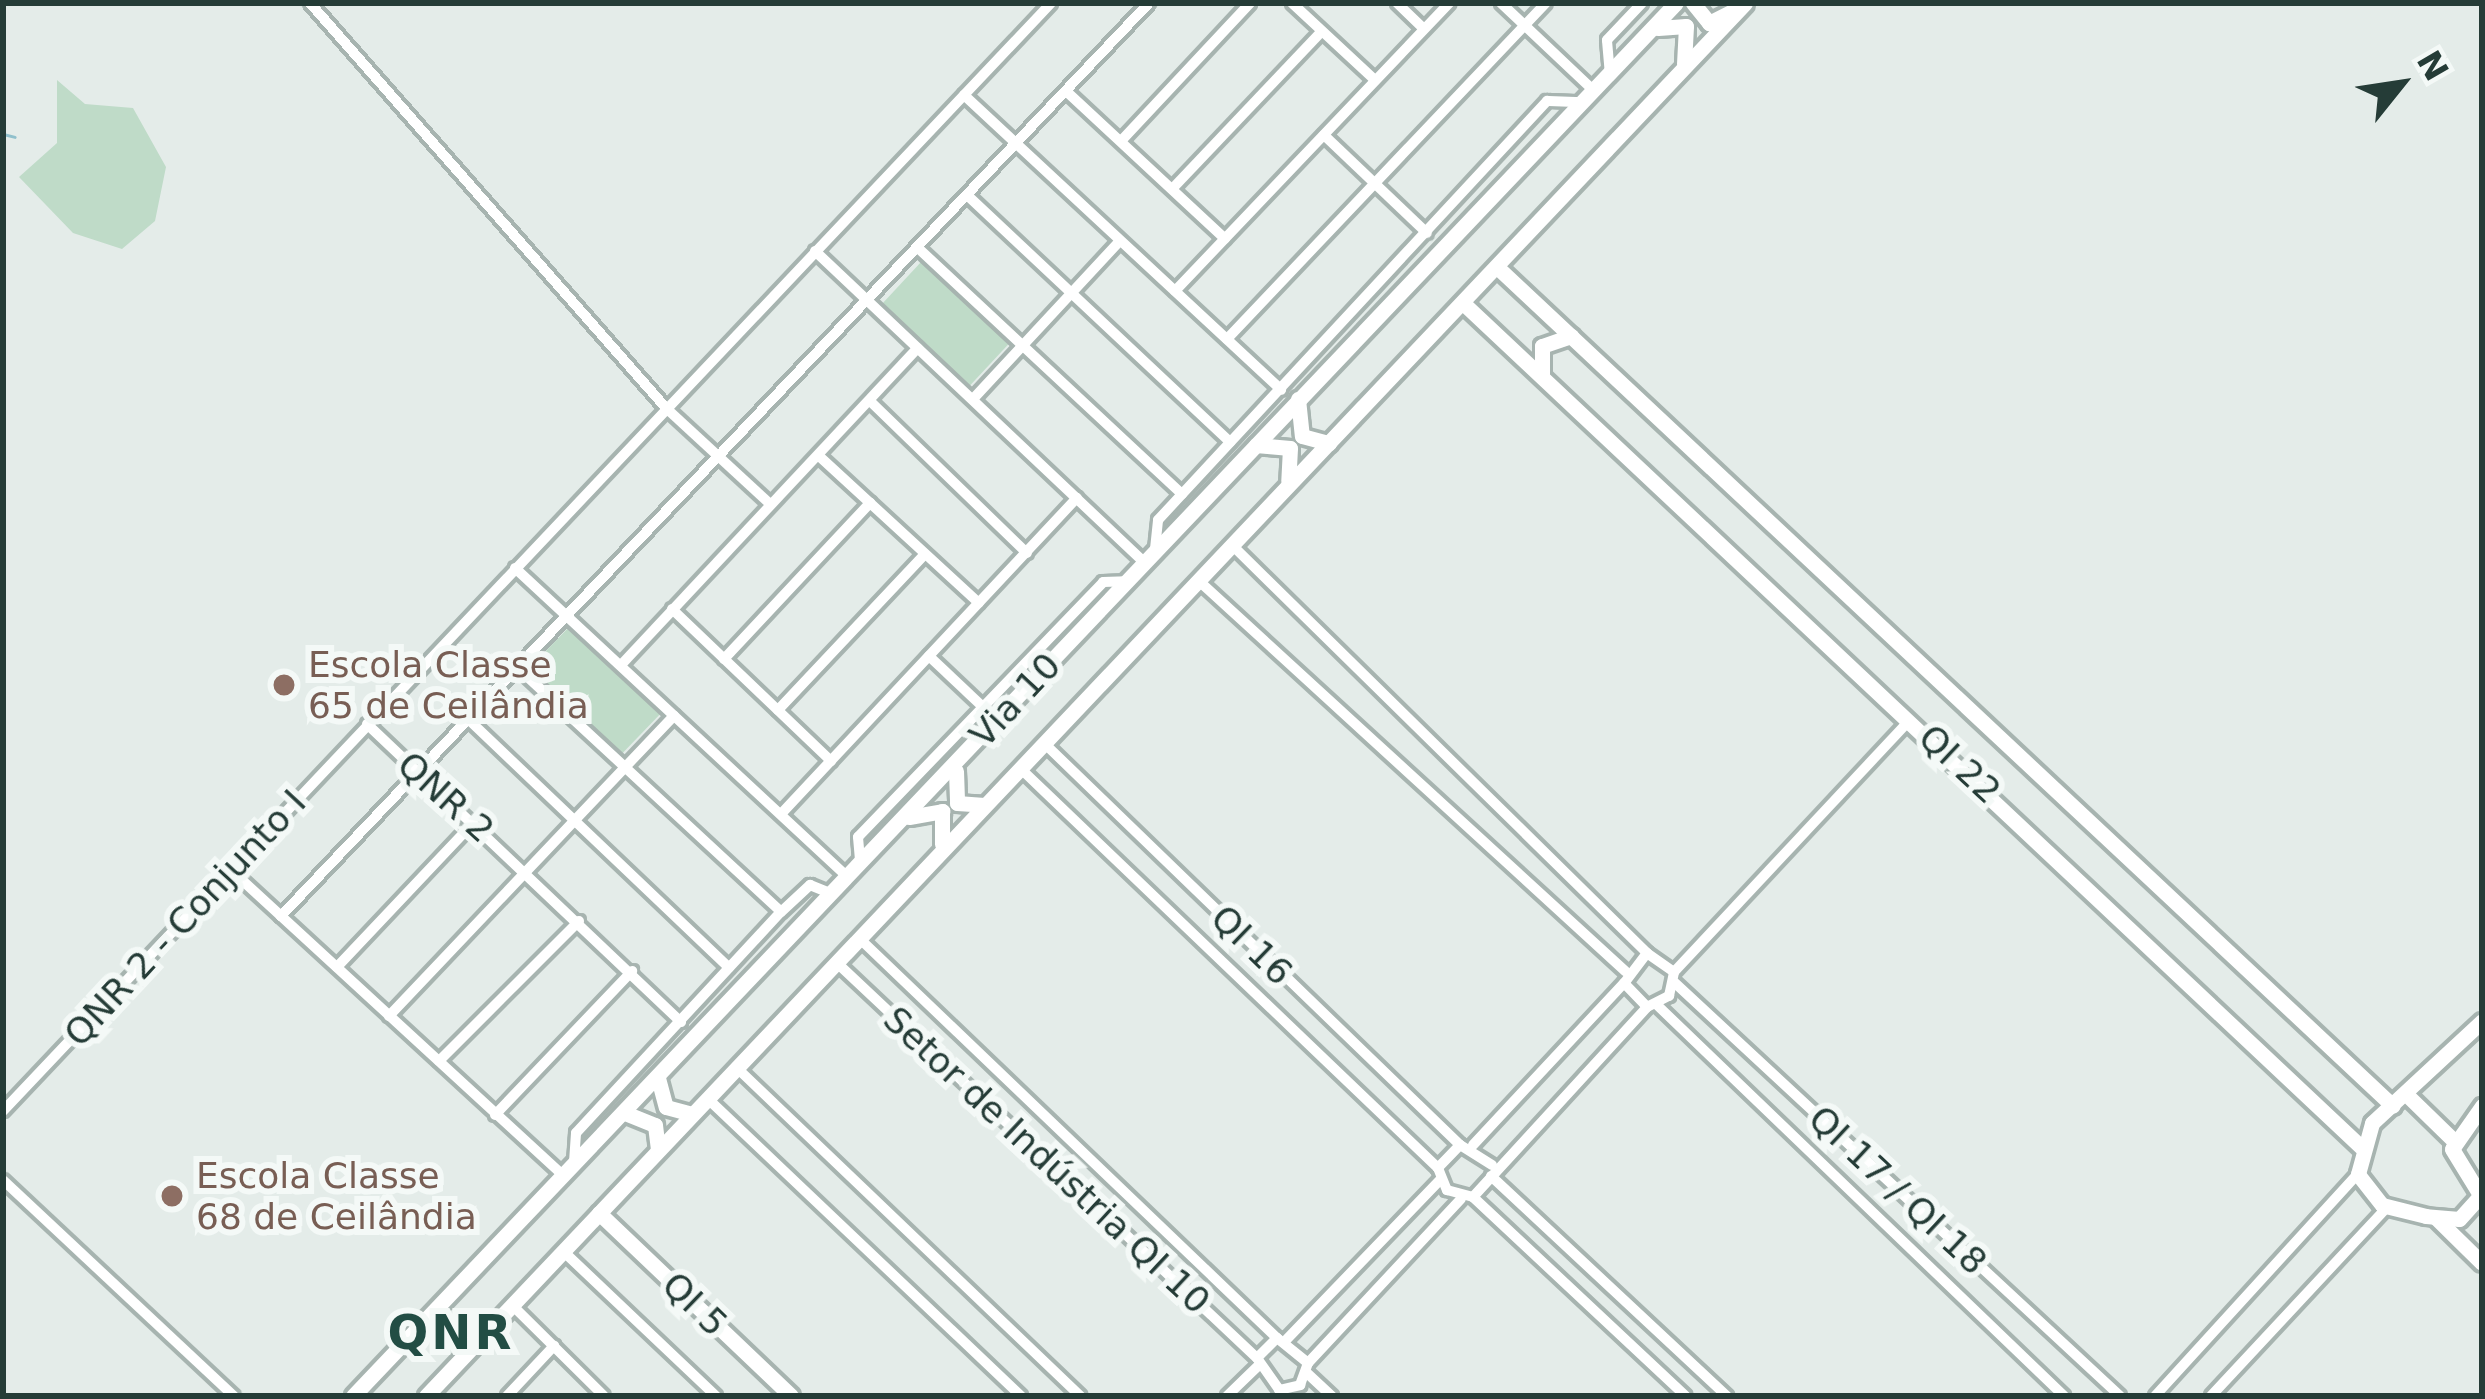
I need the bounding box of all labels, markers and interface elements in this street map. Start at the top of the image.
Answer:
north arrow [2341,24,2461,144]
text: N [2409,44,2456,87]
place label: Escola Classe 65 de Ceilândia [308,642,589,727]
street label: Via 10 [961,644,1069,756]
marker: Escola Classe 65 de Ceilândia [271,672,297,698]
street label: QI 22 [1910,715,2010,813]
street label: QNR 2 [389,743,503,851]
street label: QNR 2 - Conjunto I [55,781,315,1055]
street label: QI 16 [1202,896,1302,994]
street label: Setor de Indústria QI 10 [875,997,1219,1323]
street label: QI 17 / QI 18 [1800,1097,1996,1283]
place label: Escola Classe 68 de Ceilândia [196,1153,477,1238]
marker: Escola Classe 68 de Ceilândia [159,1183,185,1209]
street label: QI 5 [654,1263,736,1345]
district label: QNR [388,1304,514,1362]

